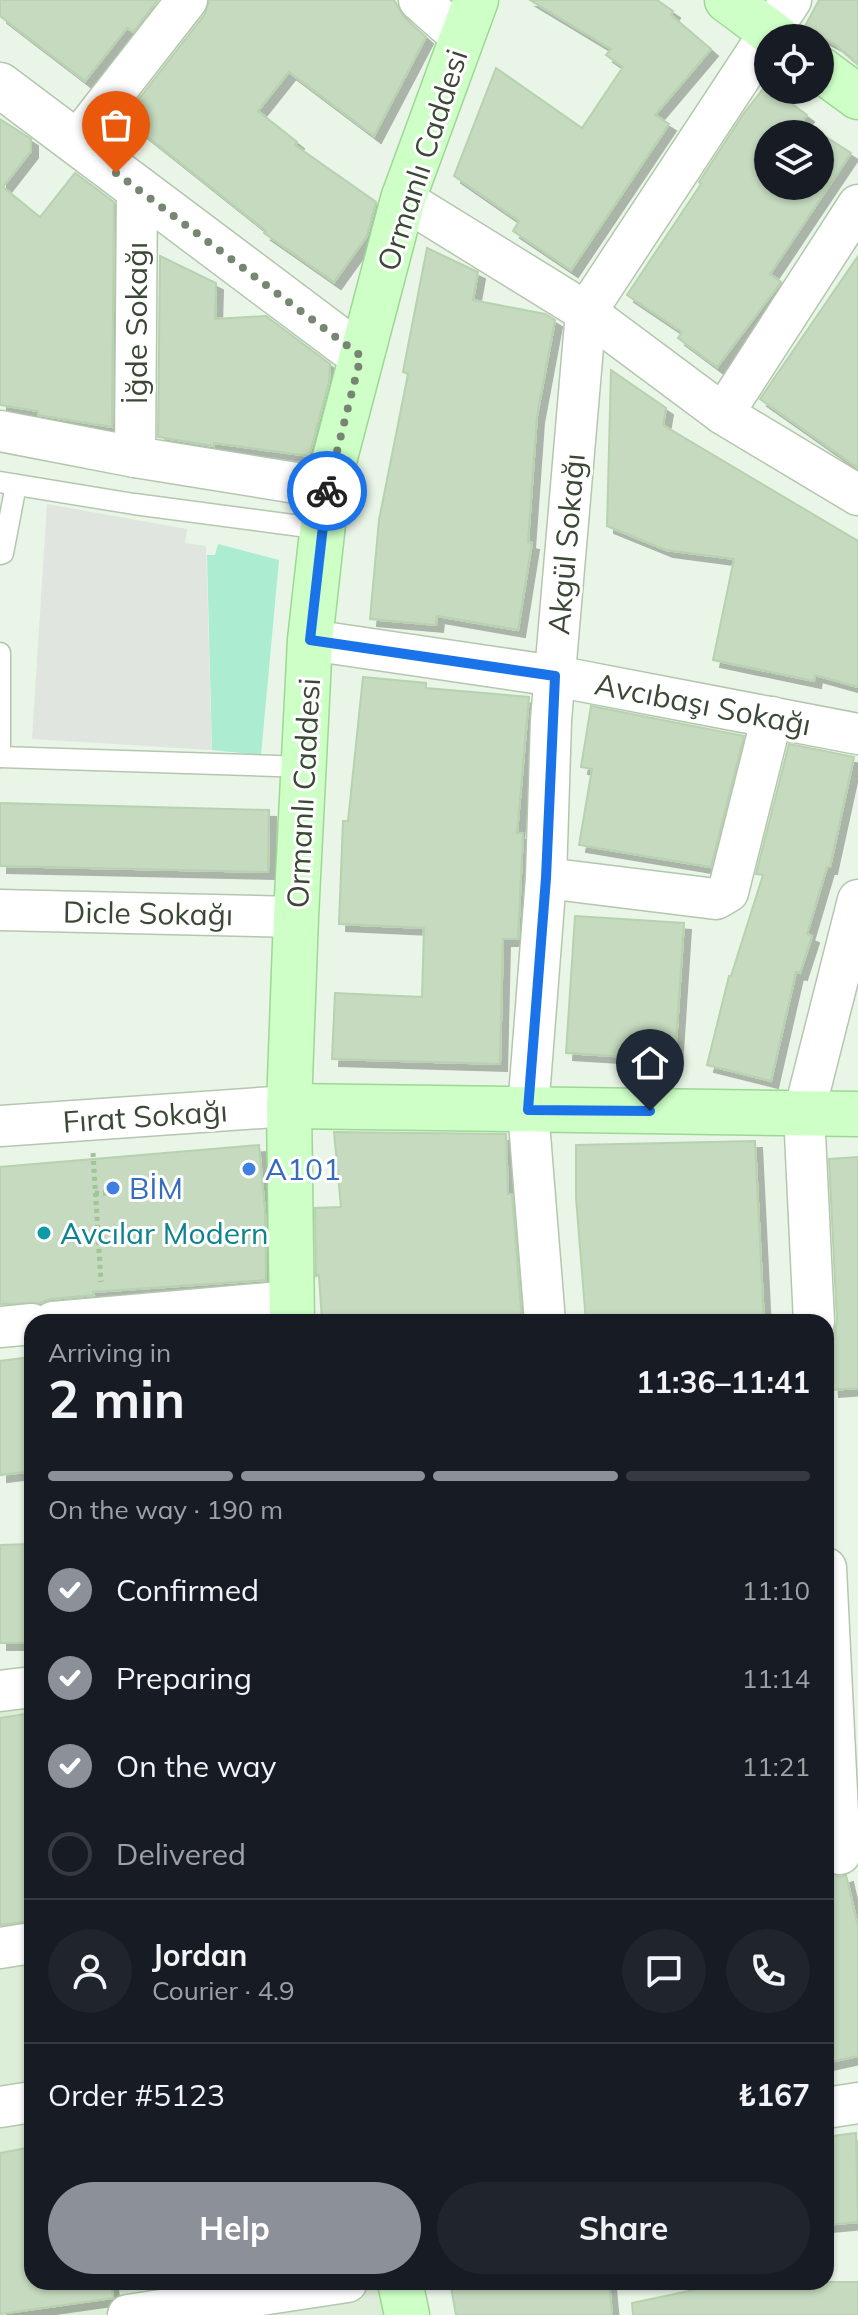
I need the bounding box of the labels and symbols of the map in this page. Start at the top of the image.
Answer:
street label: Ormanlı Caddesi [368,45,476,275]
pin [82,91,150,173]
street label: İğde Sokağı [117,242,155,404]
courier [287,451,367,531]
street label: Akgül Sokağı [539,452,593,636]
street label: Avcıbaşı Sokağı [592,664,814,744]
street label: Ormanlı Caddesi [278,677,328,909]
street label: Dicle Sokağı [63,893,233,933]
pin [616,1029,684,1111]
street label: Fırat Sokağı [61,1091,229,1141]
place label: A101 [265,1150,341,1188]
marker: A101 [240,1160,258,1178]
place label: BİM [129,1169,183,1207]
marker: BİM [104,1179,122,1197]
place label: Avcılar Modern [60,1214,268,1252]
marker: Avcılar Modern [35,1224,53,1242]

